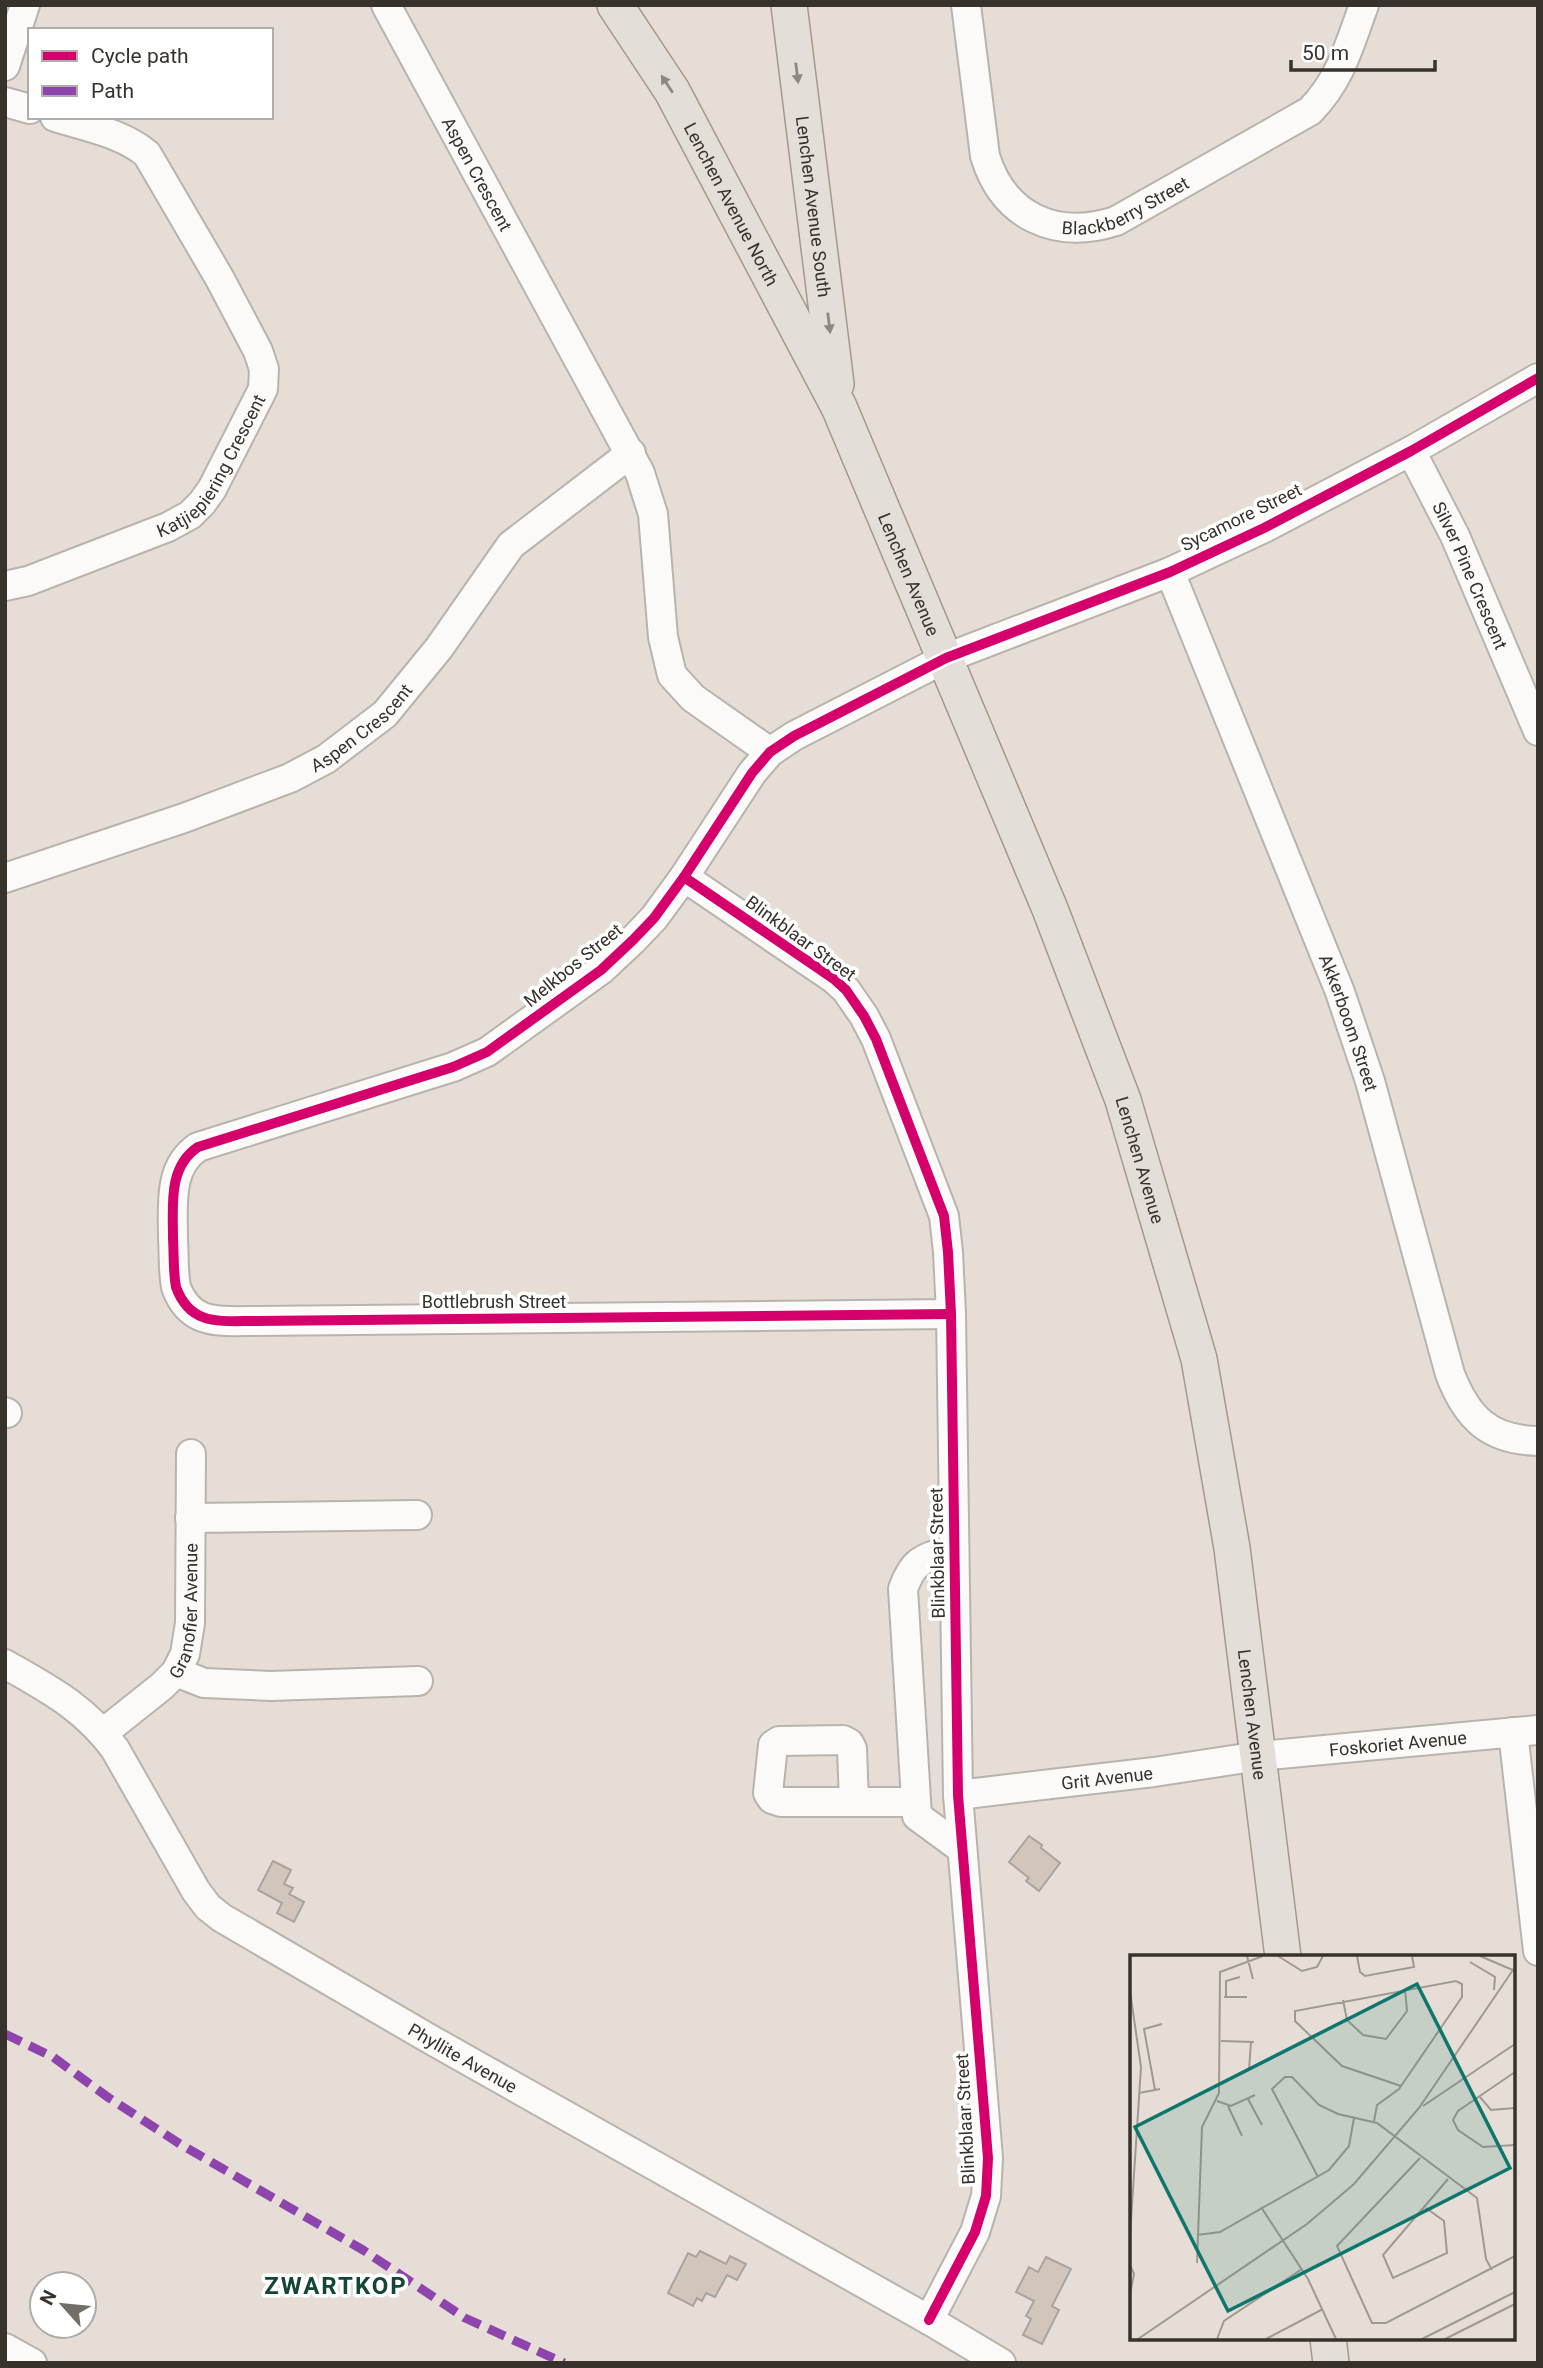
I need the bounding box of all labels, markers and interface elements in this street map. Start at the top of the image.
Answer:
legend [28,28,273,119]
scale bar [1291,28,1434,72]
text: 50 m [1302,41,1349,65]
text: Cycle path [91,44,189,68]
one-way arrow [792,62,803,84]
one-way arrow [661,75,674,94]
text: Path [91,79,134,103]
street label: Aspen Crescent [438,113,517,234]
street label: Lenchen Avenue South [792,115,836,298]
street label: Lenchen Avenue North [680,119,783,289]
street label: Blackberry Street [1061,172,1192,238]
one-way arrow [823,312,834,334]
street label: Katjiepiering Crescent [154,391,269,541]
street label: Sycamore Street [1177,479,1305,555]
street label: Silver Pine Crescent [1429,498,1512,652]
street label: Lenchen Avenue [874,510,944,639]
street label: Aspen Crescent [307,679,416,776]
street label: Blinkblaar Street [742,891,860,985]
street label: Melkbos Street [520,919,626,1011]
street label: Akkerboom Street [1315,951,1383,1093]
street label: Lenchen Avenue [1112,1094,1169,1226]
street label: Bottlebrush Street [422,1291,566,1312]
street label: Blinkblaar Street [925,1487,949,1619]
street label: Granofier Avenue [164,1543,201,1682]
street label: Lenchen Avenue [1234,1648,1271,1781]
street label: Foskoriet Avenue [1328,1726,1468,1760]
street label: Grit Avenue [1060,1762,1154,1793]
inset map [1130,1955,1515,2340]
street label: Phyllite Avenue [405,2018,521,2097]
street label: Blinkblaar Street [951,2053,979,2185]
north arrow [28,2270,98,2340]
district label: ZWARTKOP [264,2272,408,2300]
text: N [35,2286,62,2309]

